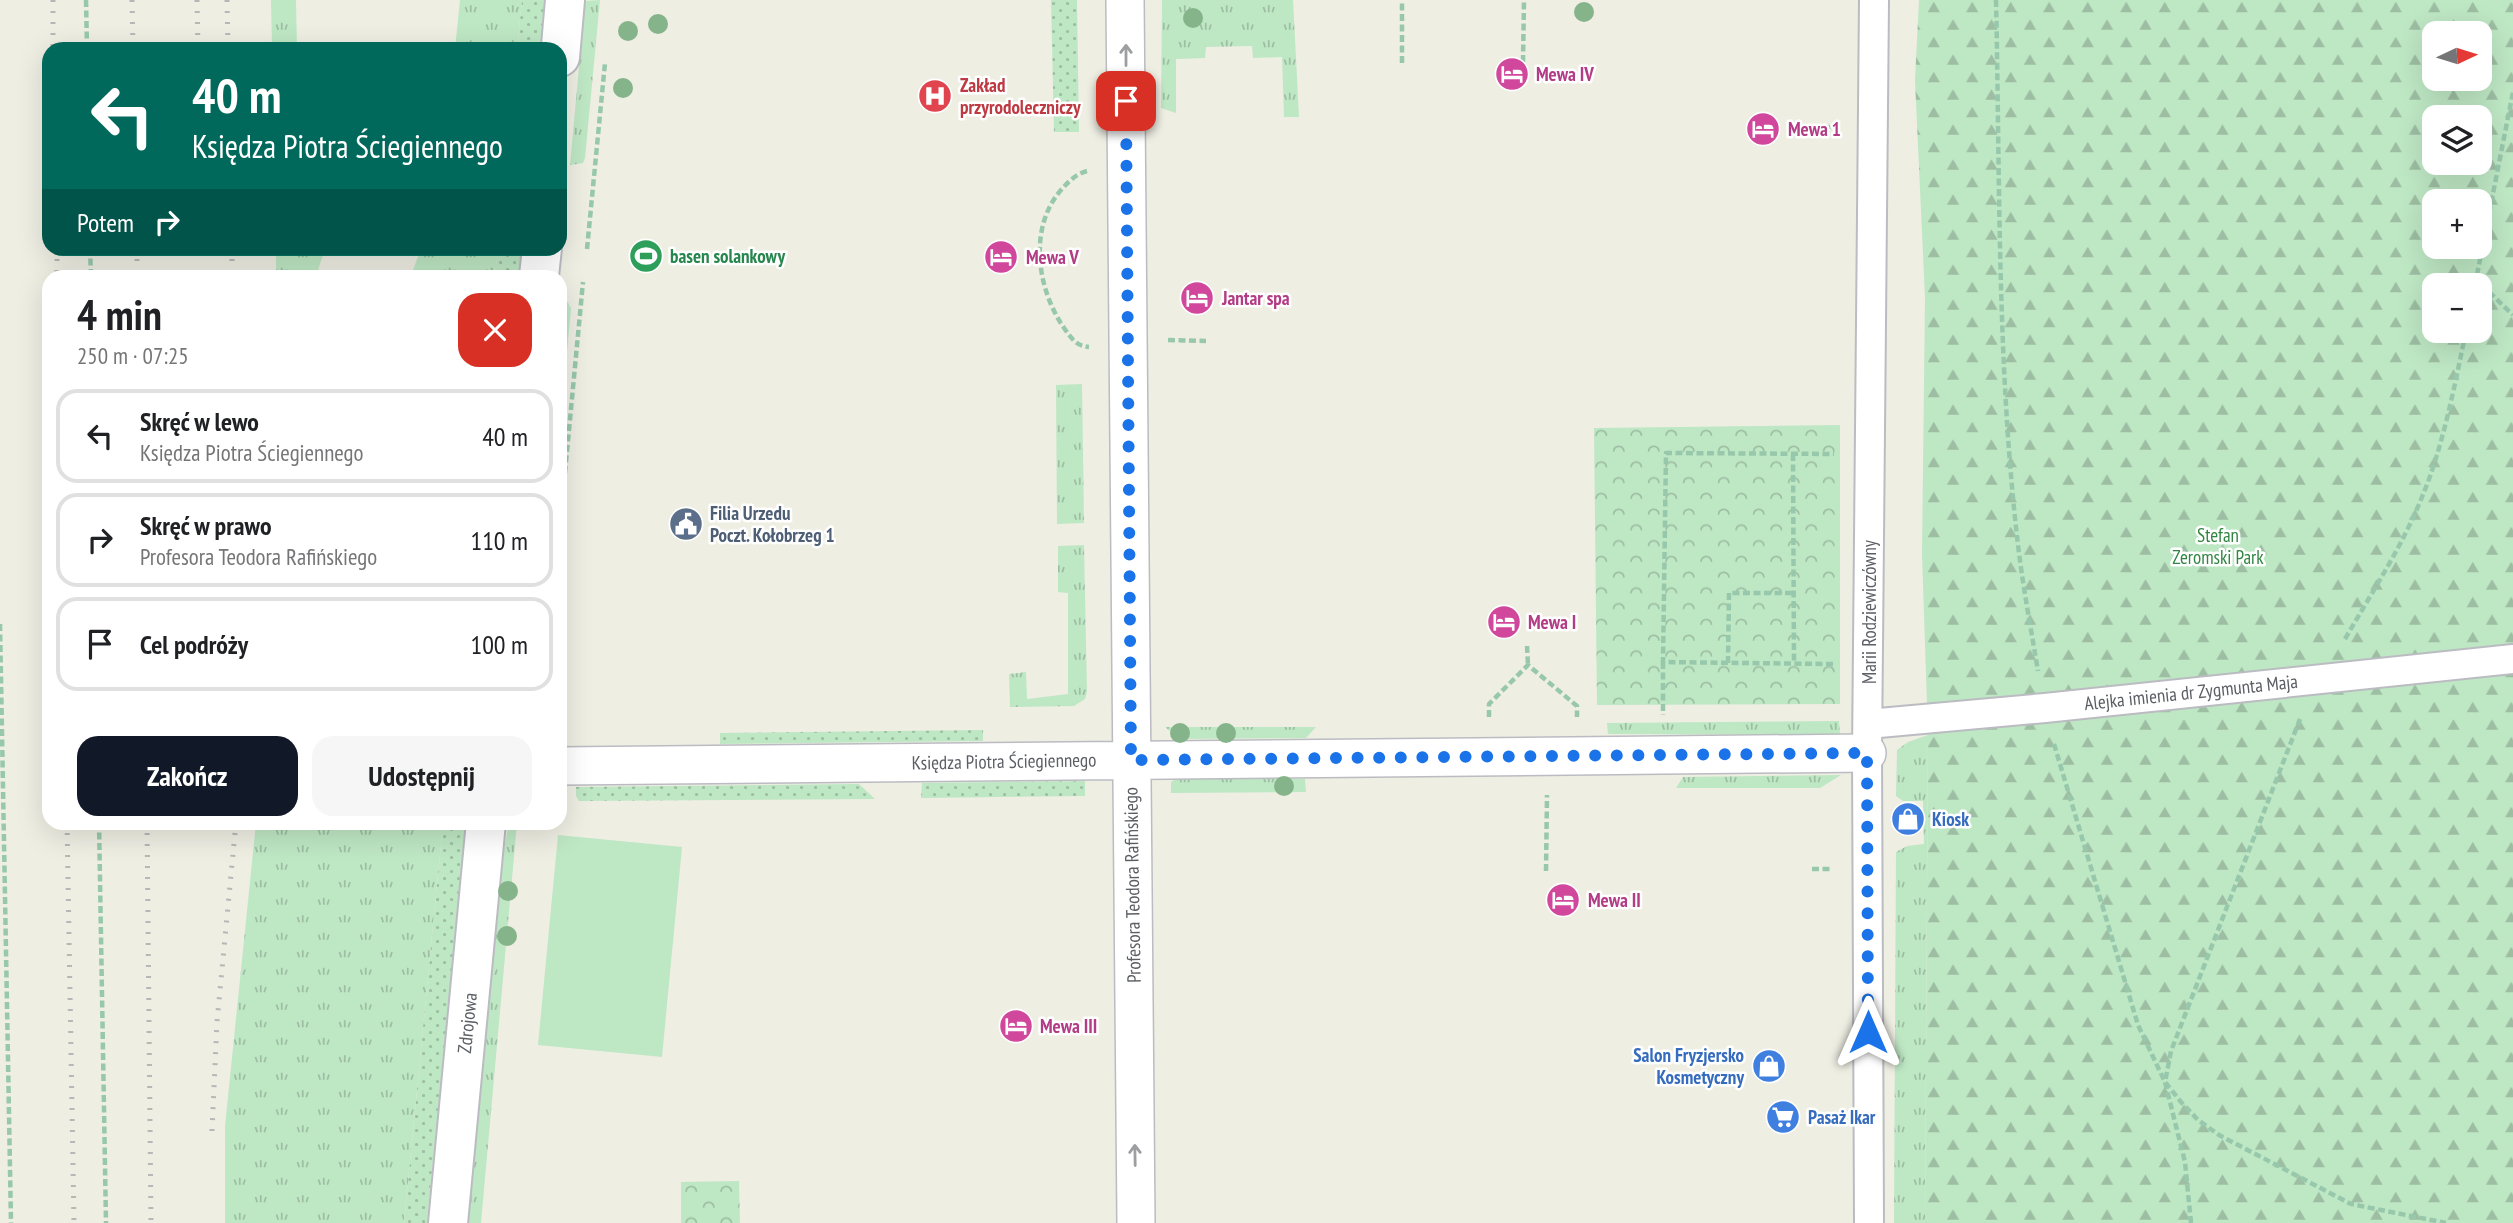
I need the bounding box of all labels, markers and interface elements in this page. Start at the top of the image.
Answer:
north arrow [2422,21,2492,91]
map controls [2422,21,2492,343]
one-way arrow [1119,43,1133,66]
hotel icon: Mewa IV [1493,55,1531,93]
place label: Mewa IV [1536,62,1594,86]
text: 40 m [192,63,281,127]
icon: left [77,70,168,161]
pin [1096,71,1156,131]
place label: Zakład przyrodoleczniczy [960,73,1081,119]
hospital icon: Zakład przyrodoleczniczy [916,77,954,115]
icon: arrive [1107,82,1145,120]
button: layers [2422,105,2492,175]
hotel icon: Mewa 1 [1744,110,1782,148]
place label: Mewa 1 [1788,117,1841,141]
text: Księdza Piotra Ściegiennego [192,125,503,167]
button: + [2422,189,2492,259]
icon: right [148,203,186,241]
text: Potem [77,206,134,239]
sports icon: basen solankowy [627,237,665,275]
hotel icon: Mewa V [982,238,1020,276]
place label: basen solankowy [670,244,786,268]
place label: Mewa V [1026,245,1079,269]
button: − [2422,273,2492,343]
hotel icon: Jantar spa [1178,279,1216,317]
place label: Jantar spa [1221,286,1290,310]
text: 4 min [77,287,162,342]
button: close [458,293,532,367]
text: 250 m · 07:25 [77,341,189,370]
text: Skręć w lewo [140,405,259,438]
icon: left [81,417,119,455]
text: 40 m [482,420,528,453]
text: Księdza Piotra Ściegiennego [140,438,364,467]
place label: Filia Urzedu Poczt. Kołobrzeg 1 [710,501,835,547]
public building icon: Filia Urzedu Poczt. Kołobrzeg 1 [667,505,705,543]
text: Skręć w prawo [140,509,271,542]
icon: right [81,521,119,559]
park label: Stefan Zeromski Park [2172,523,2264,569]
text: 110 m [470,524,528,557]
street label: Marii Rodziewiczówny [1857,539,1881,684]
text: Profesora Teodora Rafińskiego [140,542,377,571]
hotel icon: Mewa I [1485,603,1523,641]
place label: Mewa I [1528,610,1576,634]
icon: arrive [81,625,119,663]
text: Cel podróży [140,628,248,661]
text: 100 m [470,628,528,661]
street label: Alejka imienia dr Zygmunta Maja [2083,669,2299,715]
button: Zakończ [77,736,298,816]
button: Udostępnij [312,736,532,816]
street label: Księdza Piotra Ściegiennego [911,747,1097,775]
street label: Profesora Teodora Rafińskiego [1118,787,1146,983]
shop icon: Kiosk [1889,800,1927,838]
place label: Kiosk [1932,807,1969,831]
hotel icon: Mewa II [1544,881,1582,919]
place label: Mewa II [1588,888,1641,912]
street label: Zdrojowa [452,991,482,1055]
position arrow [1831,995,1905,1069]
hotel icon: Mewa III [997,1007,1035,1045]
place label: Mewa III [1040,1014,1097,1038]
place label: Salon Fryzjersko Kosmetyczny [1633,1043,1744,1089]
shop icon: Salon Fryzjersko Kosmetyczny [1750,1047,1788,1085]
supermarket icon: Pasaż Ikar [1764,1098,1802,1136]
place label: Pasaż Ikar [1808,1105,1876,1129]
one-way arrow [1128,1144,1142,1167]

